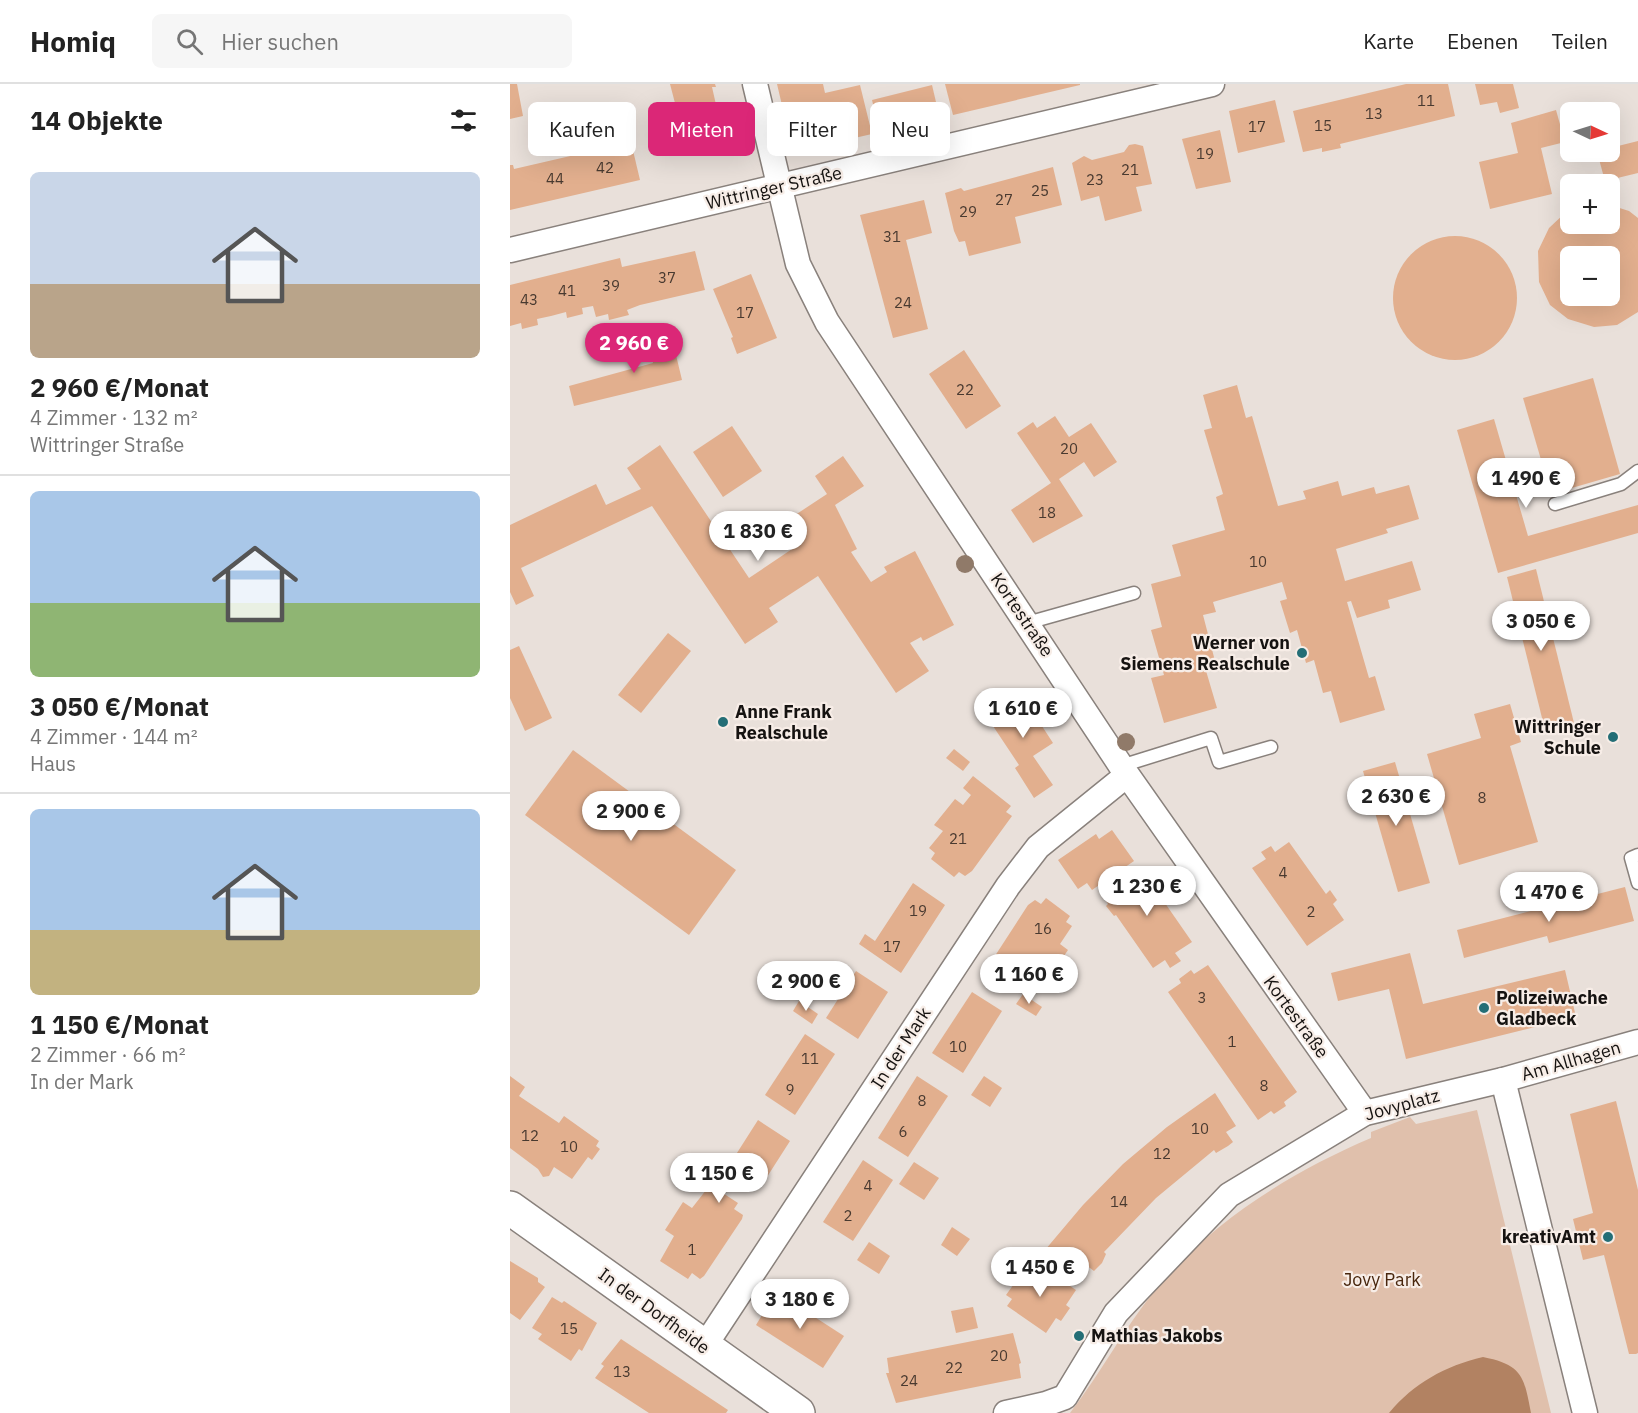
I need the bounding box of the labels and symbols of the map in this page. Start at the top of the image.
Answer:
house number: 11 [1417,91,1435,110]
north arrow [1560,102,1620,162]
house number: 13 [1365,104,1383,123]
house number: 15 [1314,116,1332,135]
house number: 17 [1248,117,1266,136]
house number: 19 [1196,144,1214,163]
house number: 42 [596,158,614,177]
house number: 21 [1121,160,1139,179]
street label: Wittringer Straße [704,161,844,214]
house number: 44 [546,169,564,188]
house number: 23 [1086,170,1104,189]
house number: 25 [1031,181,1049,200]
house number: 27 [995,190,1013,209]
house number: 29 [959,202,977,221]
house number: 31 [883,227,901,246]
house number: 37 [658,268,676,287]
house number: 39 [602,276,620,295]
house number: 41 [558,281,576,300]
house number: 43 [520,290,538,309]
house number: 24 [894,293,912,312]
house number: 17 [736,303,754,322]
pin: 2 960 € [579,323,689,374]
house number: 22 [956,380,974,399]
house number: 20 [1060,439,1078,458]
pin: 1 490 € [1471,458,1581,509]
house number: 18 [1038,503,1056,522]
pin: 1 830 € [703,511,813,562]
house number: 10 [1249,552,1267,571]
street label: Kortestraße [986,568,1059,661]
pin: 3 050 € [1486,601,1596,652]
place label: Werner von Siemens Realschule [1120,631,1290,675]
marker: Werner von Siemens Realschule [1295,646,1309,660]
pin: 1 610 € [968,688,1078,739]
place label: Anne Frank Realschule [735,700,832,744]
marker: Anne Frank Realschule [716,715,730,729]
place label: Wittringer Schule [1514,715,1601,759]
marker: Wittringer Schule [1606,730,1620,744]
pin: 2 630 € [1341,776,1451,827]
house number: 8 [1477,788,1487,807]
pin: 2 900 € [576,791,686,842]
house number: 21 [949,829,967,848]
house number: 4 [1278,863,1288,882]
pin: 1 230 € [1092,866,1202,917]
pin: 1 470 € [1494,872,1604,923]
house number: 19 [909,901,927,920]
house number: 2 [1306,902,1316,921]
house number: 16 [1034,919,1052,938]
house number: 17 [883,937,901,956]
pin: 1 160 € [974,954,1084,1005]
pin: 2 900 € [751,961,861,1012]
street label: Kortestraße [1259,971,1334,1063]
place label: Polizeiwache Gladbeck [1496,986,1608,1030]
house number: 3 [1197,988,1207,1007]
marker: Polizeiwache Gladbeck [1477,1001,1491,1015]
street label: In der Mark [866,1002,936,1093]
house number: 1 [1227,1032,1237,1051]
street label: Am Allhagen [1519,1035,1623,1086]
house number: 10 [949,1037,967,1056]
house number: 11 [801,1049,819,1068]
house number: 8 [1259,1076,1269,1095]
house number: 9 [785,1080,795,1099]
street label: Jovyplatz [1362,1083,1442,1126]
house number: 8 [917,1091,927,1110]
house number: 10 [1191,1119,1209,1138]
house number: 6 [898,1122,908,1141]
house number: 12 [521,1126,539,1145]
house number: 10 [560,1137,578,1156]
house number: 12 [1153,1144,1171,1163]
pin: 1 150 € [664,1153,774,1204]
house number: 4 [863,1176,873,1195]
house number: 14 [1110,1192,1128,1211]
house number: 2 [843,1206,853,1225]
place label: kreativAmt [1502,1225,1596,1248]
marker: kreativAmt [1601,1230,1615,1244]
house number: 1 [687,1240,697,1259]
pin: 1 450 € [985,1247,1095,1298]
street label: In der Dorfheide [594,1262,715,1359]
park label: Jovy Park [1343,1268,1421,1291]
pin: 3 180 € [745,1279,855,1330]
house number: 15 [560,1319,578,1338]
place label: Mathias Jakobs [1091,1324,1223,1347]
marker: Mathias Jakobs [1072,1329,1086,1343]
house number: 20 [990,1346,1008,1365]
house number: 22 [945,1358,963,1377]
house number: 13 [613,1362,631,1381]
house number: 24 [900,1371,918,1390]

